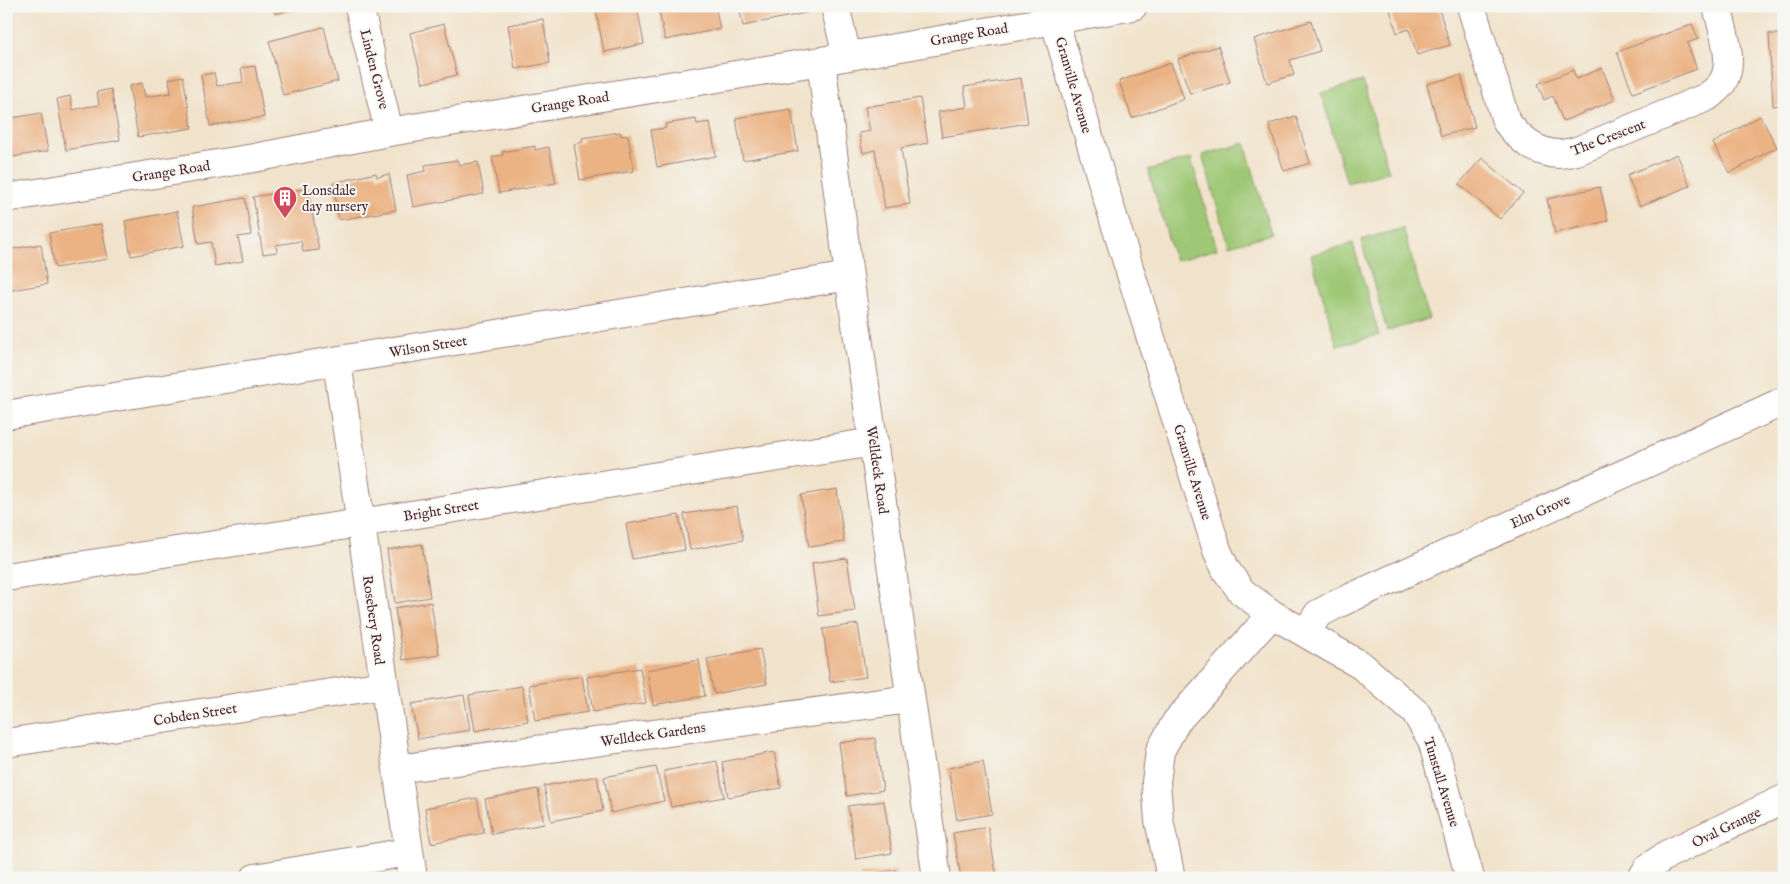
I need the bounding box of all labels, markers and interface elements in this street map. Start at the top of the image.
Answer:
street label: Grange Road [929,19,1010,51]
street label: Linden Grove [355,27,393,112]
street label: Granville Avenue [1051,35,1096,136]
street label: Grange Road [530,88,611,118]
street label: The Crescent [1569,115,1648,160]
street label: Grange Road [131,157,212,187]
place label: Lonsdale day nursery [302,182,369,216]
building icon: Lonsdale day nursery [272,185,298,219]
street label: Wilson Street [388,332,469,362]
street label: Granville Avenue [1169,422,1215,523]
street label: Welldeck Road [862,425,892,516]
street label: Elm Grove [1508,491,1574,533]
street label: Bright Street [402,496,480,526]
street label: Rosebery Road [358,574,388,667]
street label: Cobden Street [152,699,238,730]
street label: Welldeck Gardens [600,719,707,751]
street label: Tunstall Avenue [1419,735,1463,830]
street label: Oval Grange [1689,803,1764,852]

